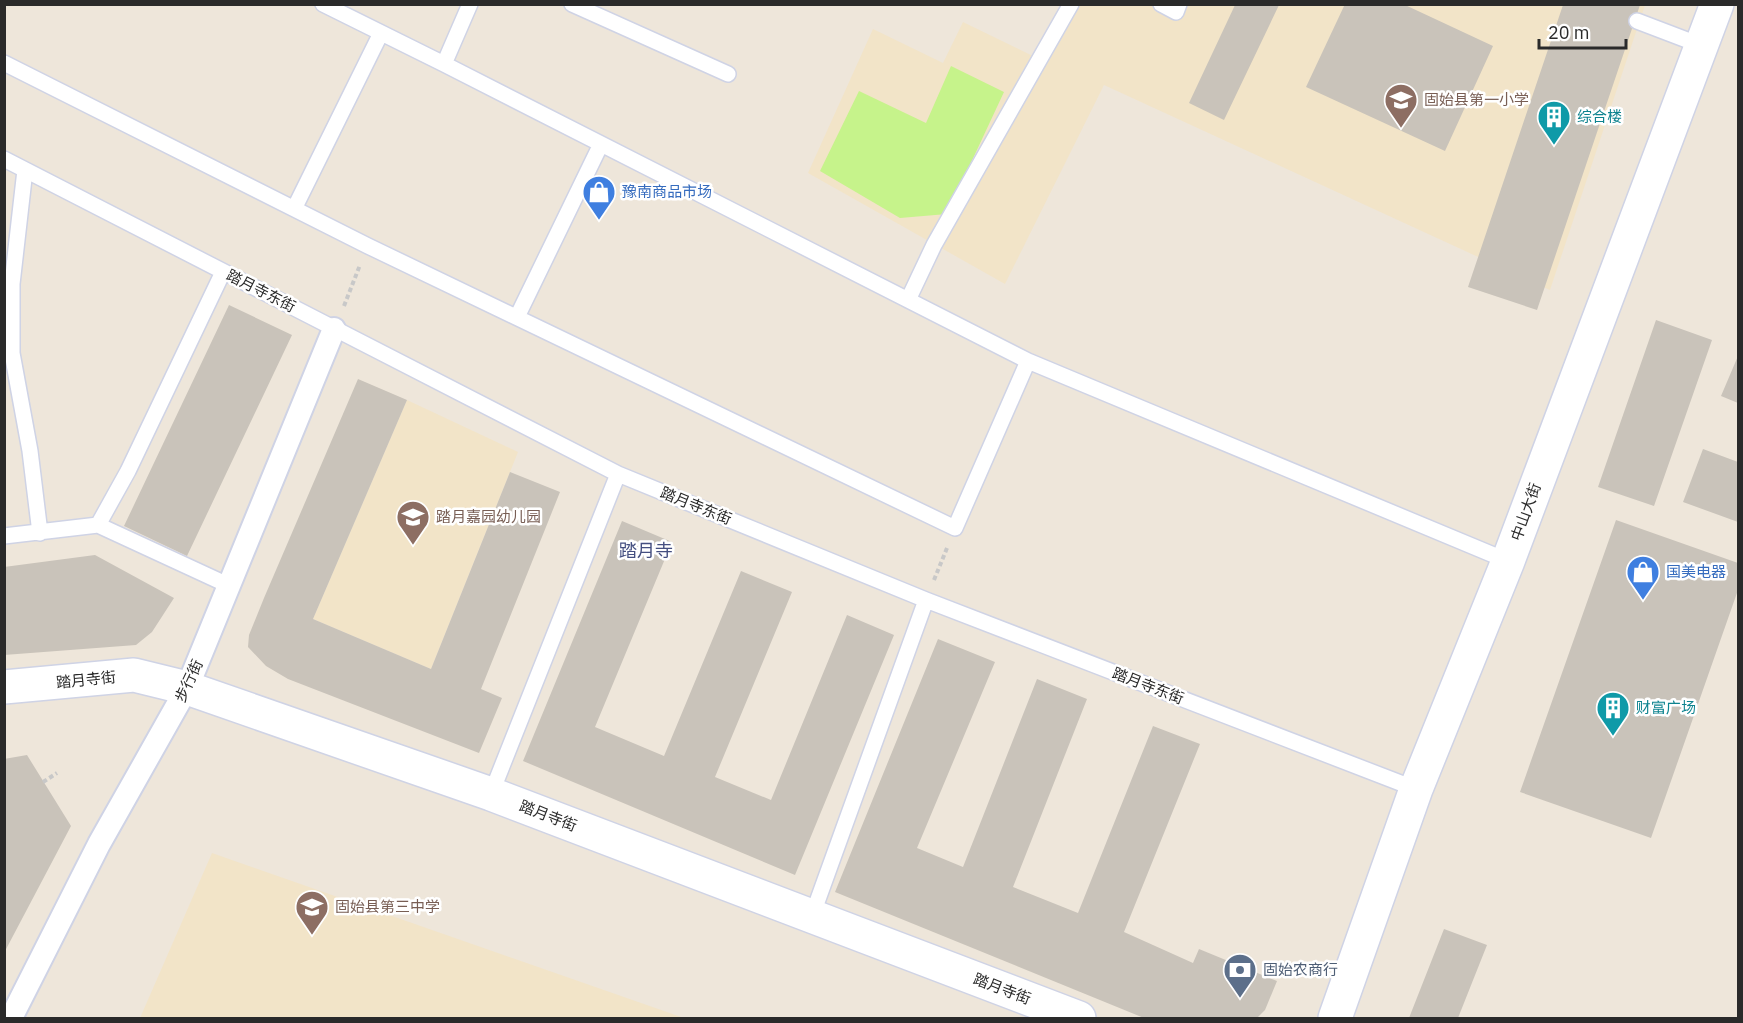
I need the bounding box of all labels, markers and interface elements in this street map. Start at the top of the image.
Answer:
scale bar [1539,12,1626,50]
text: 20 m [1548,21,1590,44]
school or university icon: 固始县第一小学 [1383,82,1419,129]
place label: 固始县第一小学 [1424,90,1529,109]
building icon: 综合楼 [1536,99,1572,146]
place label: 综合楼 [1577,107,1622,126]
shop icon: 豫南商品市场 [581,174,617,221]
place label: 豫南商品市场 [622,182,712,201]
street label: 踏月寺东街 [223,265,299,316]
street label: 中山大街 [1506,480,1545,543]
street label: 踏月寺东街 [658,483,735,528]
school or university icon: 踏月嘉园幼儿园 [395,499,431,546]
place label: 踏月嘉园幼儿园 [436,507,541,526]
district label: 踏月寺 [619,539,673,562]
shop icon: 国美电器 [1625,554,1661,601]
place label: 国美电器 [1666,562,1726,581]
street label: 步行街 [170,656,207,705]
street label: 踏月寺东街 [1110,663,1187,708]
street label: 踏月寺街 [55,667,117,692]
building icon: 财富广场 [1595,690,1631,737]
place label: 财富广场 [1636,698,1696,717]
street label: 踏月寺街 [517,796,580,835]
school or university icon: 固始县第三中学 [294,889,330,936]
place label: 固始县第三中学 [335,897,440,916]
bank icon: 固始农商行 [1222,952,1258,999]
place label: 固始农商行 [1263,960,1338,979]
street label: 踏月寺街 [971,969,1034,1008]

